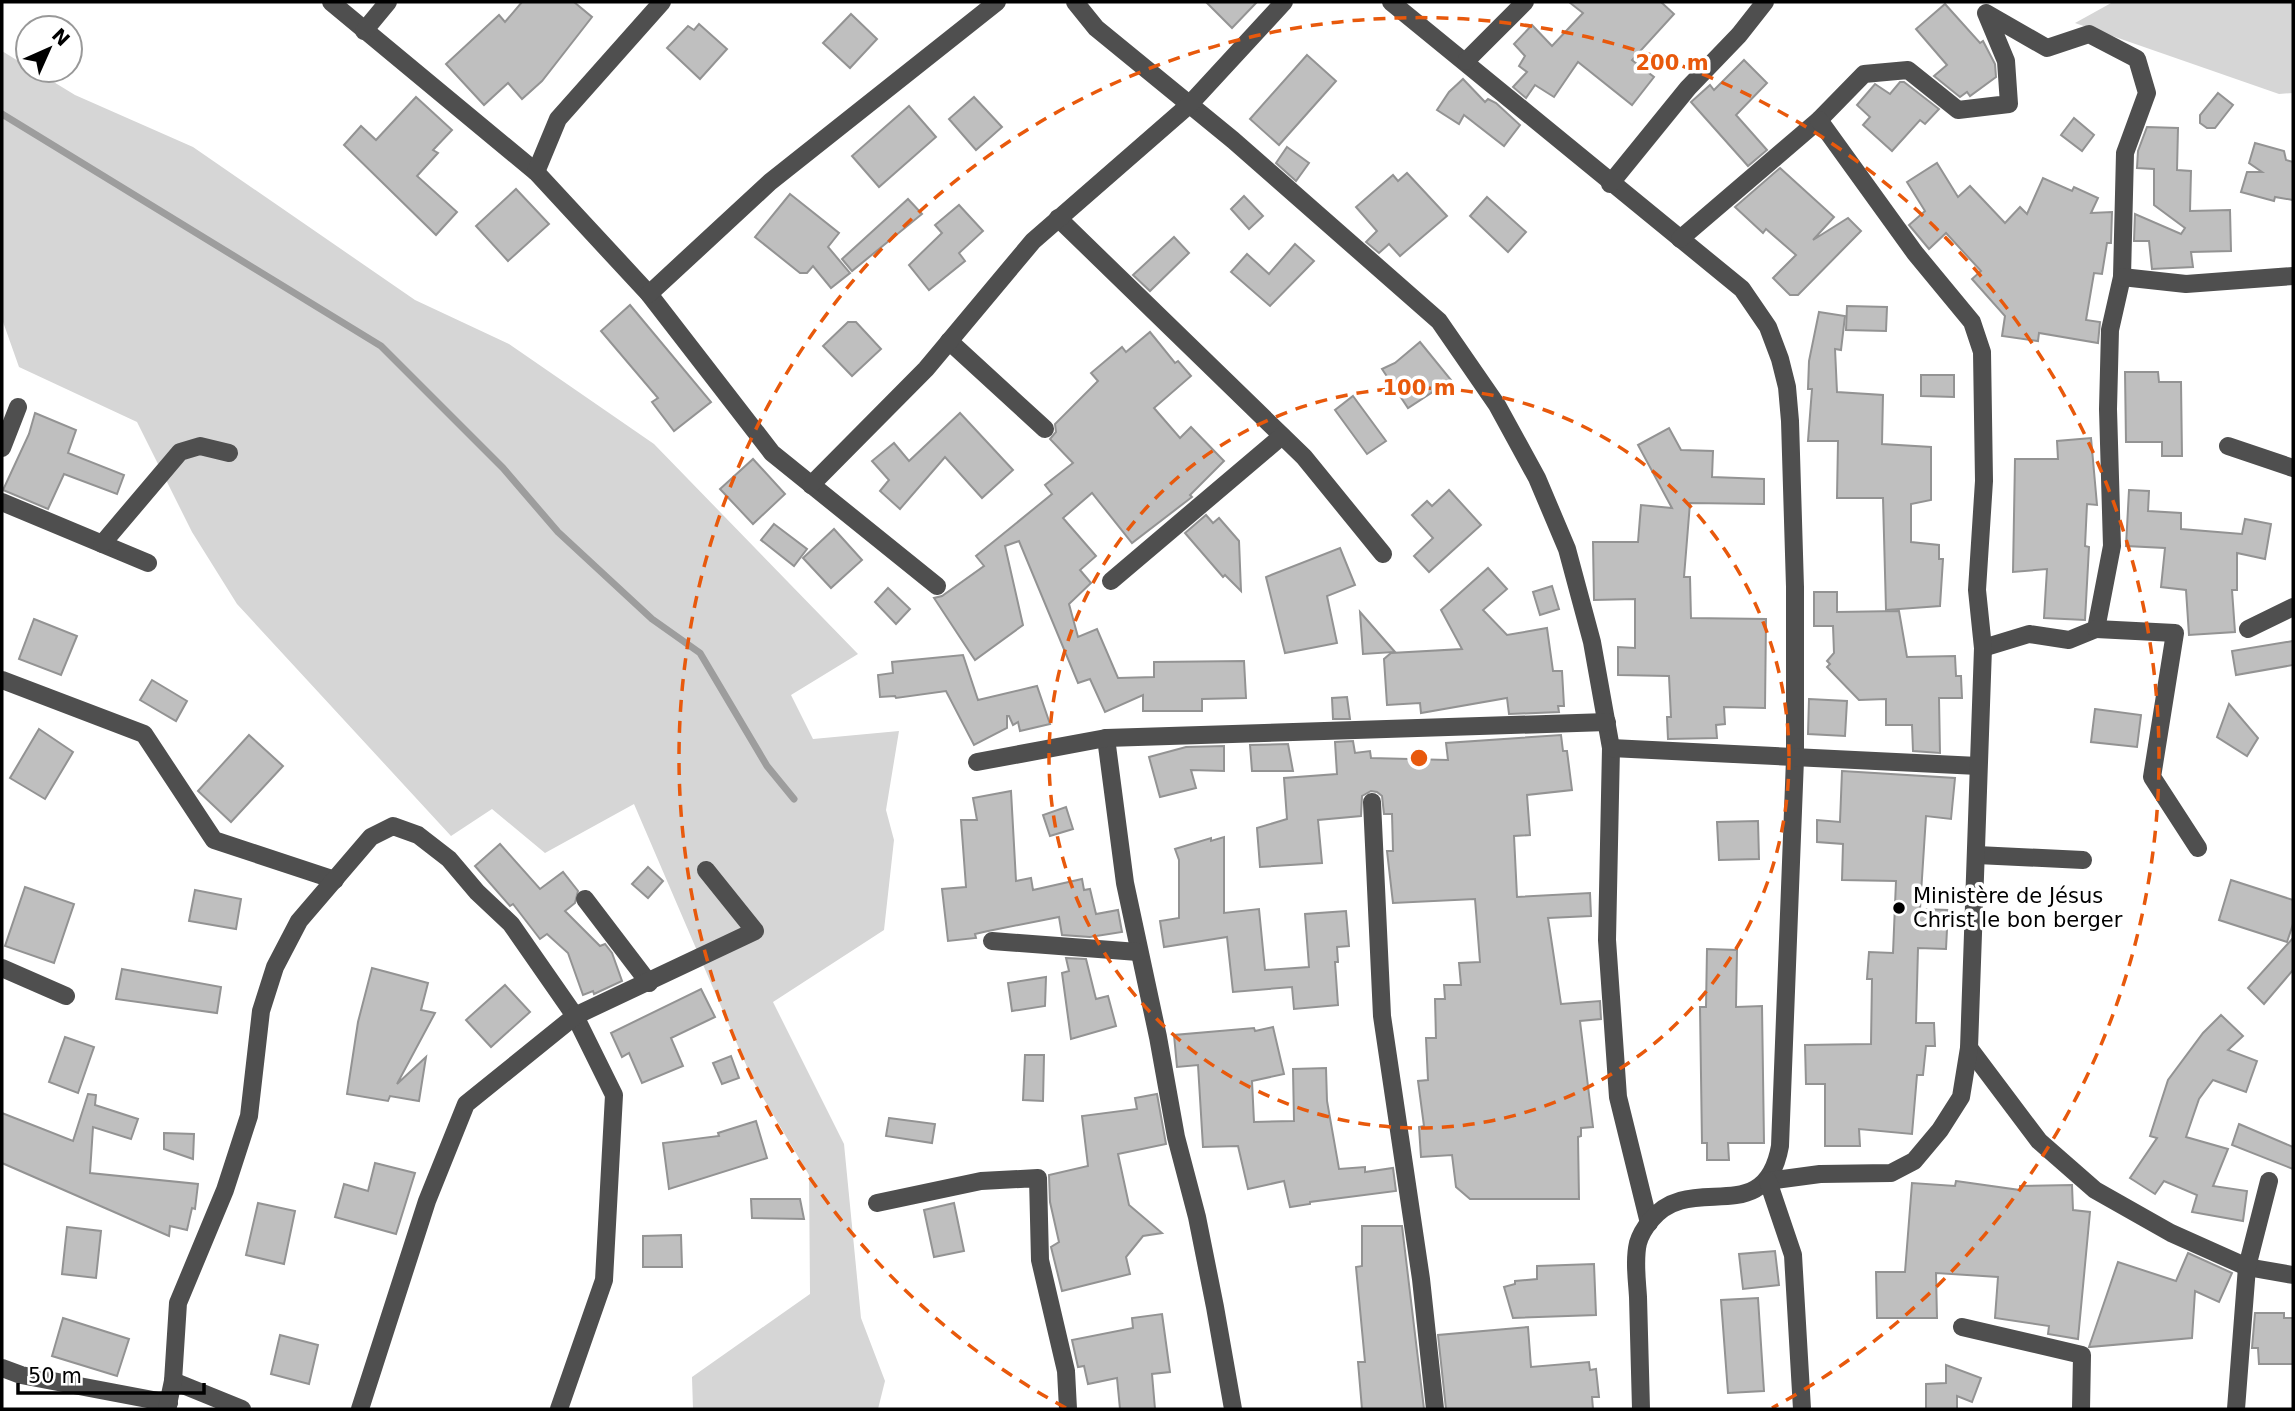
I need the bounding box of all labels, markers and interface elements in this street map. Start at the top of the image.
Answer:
north arrow [14,14,84,84]
text: N [48,24,74,50]
text: 200 m [1635,51,1709,75]
text: 100 m [1382,376,1456,400]
centre of rings [1407,746,1431,770]
place label: Ministère de Jésus Christ le bon berger [1913,884,2123,932]
marker: Ministère de Jésus Christ le bon berger [1891,900,1907,916]
scale bar [18,1352,203,1396]
text: 50 m [28,1364,82,1388]

